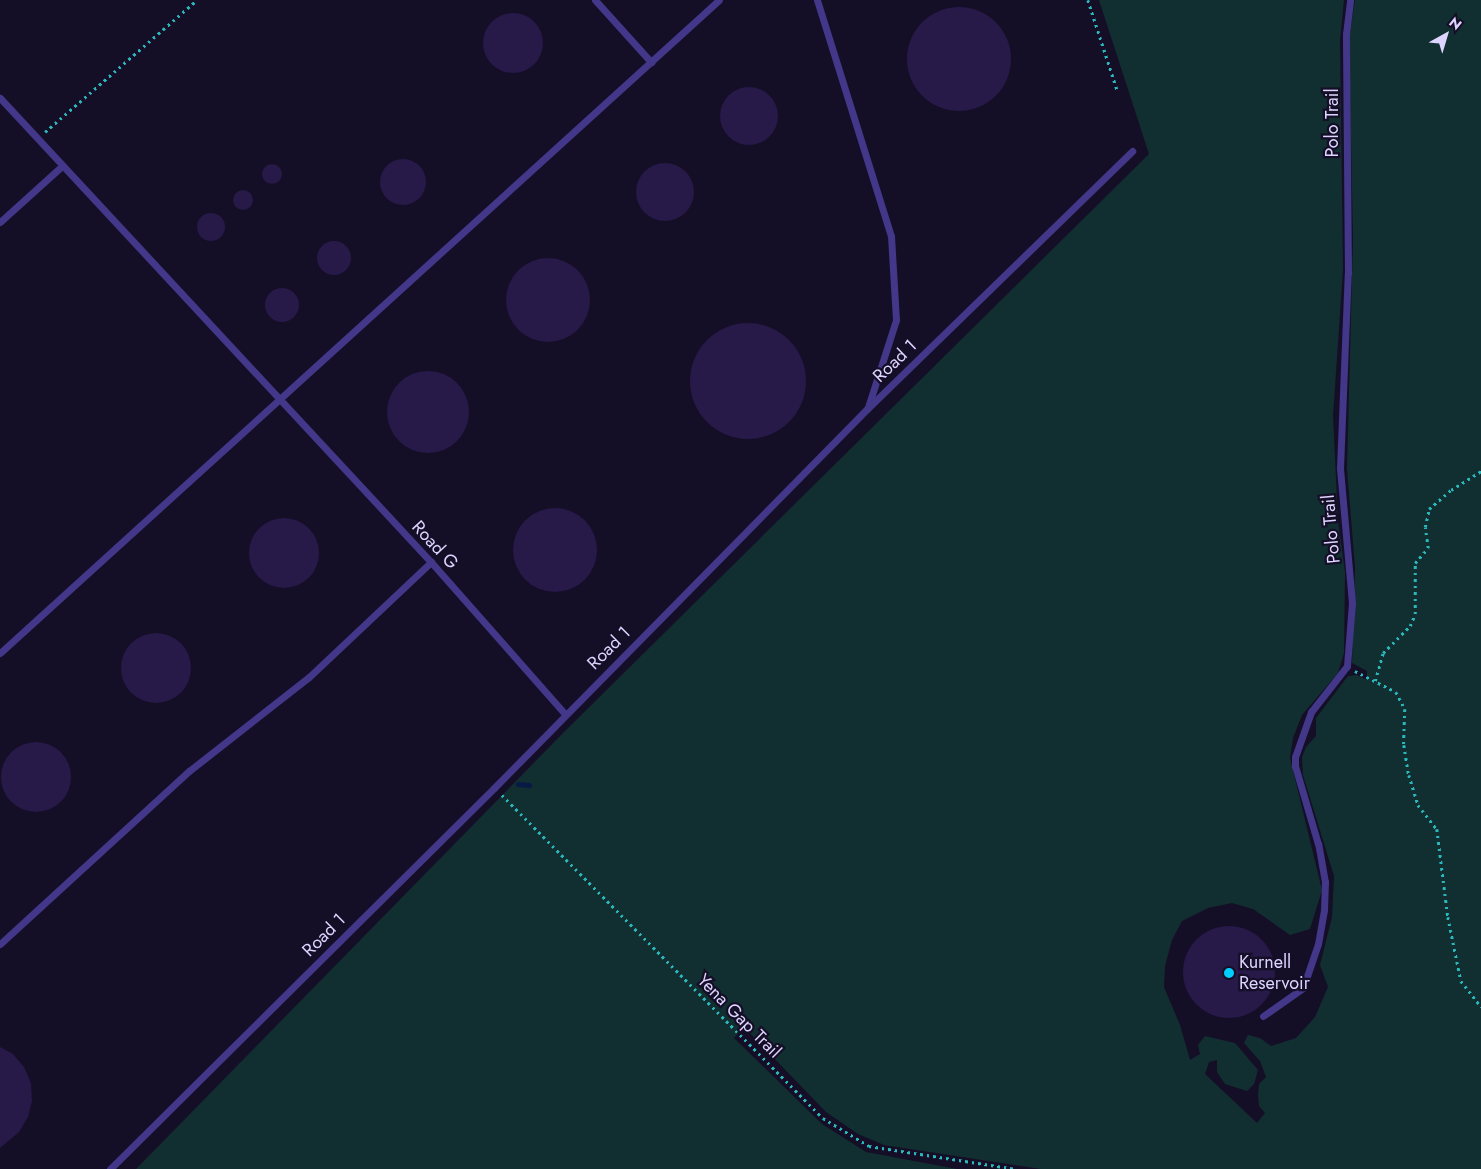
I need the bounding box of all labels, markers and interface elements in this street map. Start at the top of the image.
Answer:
north arrow [1421,10,1471,60]
text: N [1445,12,1466,35]
street label: Polo Trail [1321,88,1343,158]
street label: Road 1 [869,335,921,387]
street label: Polo Trail [1317,494,1345,564]
street label: Road G [407,516,463,574]
street label: Road 1 [583,622,635,674]
street label: Road 1 [298,909,350,961]
place label: Kurnell Reservoir [1239,952,1310,994]
marker: Kurnell Reservoir [1223,967,1235,979]
street label: Yena Gap Trail [692,969,786,1063]

